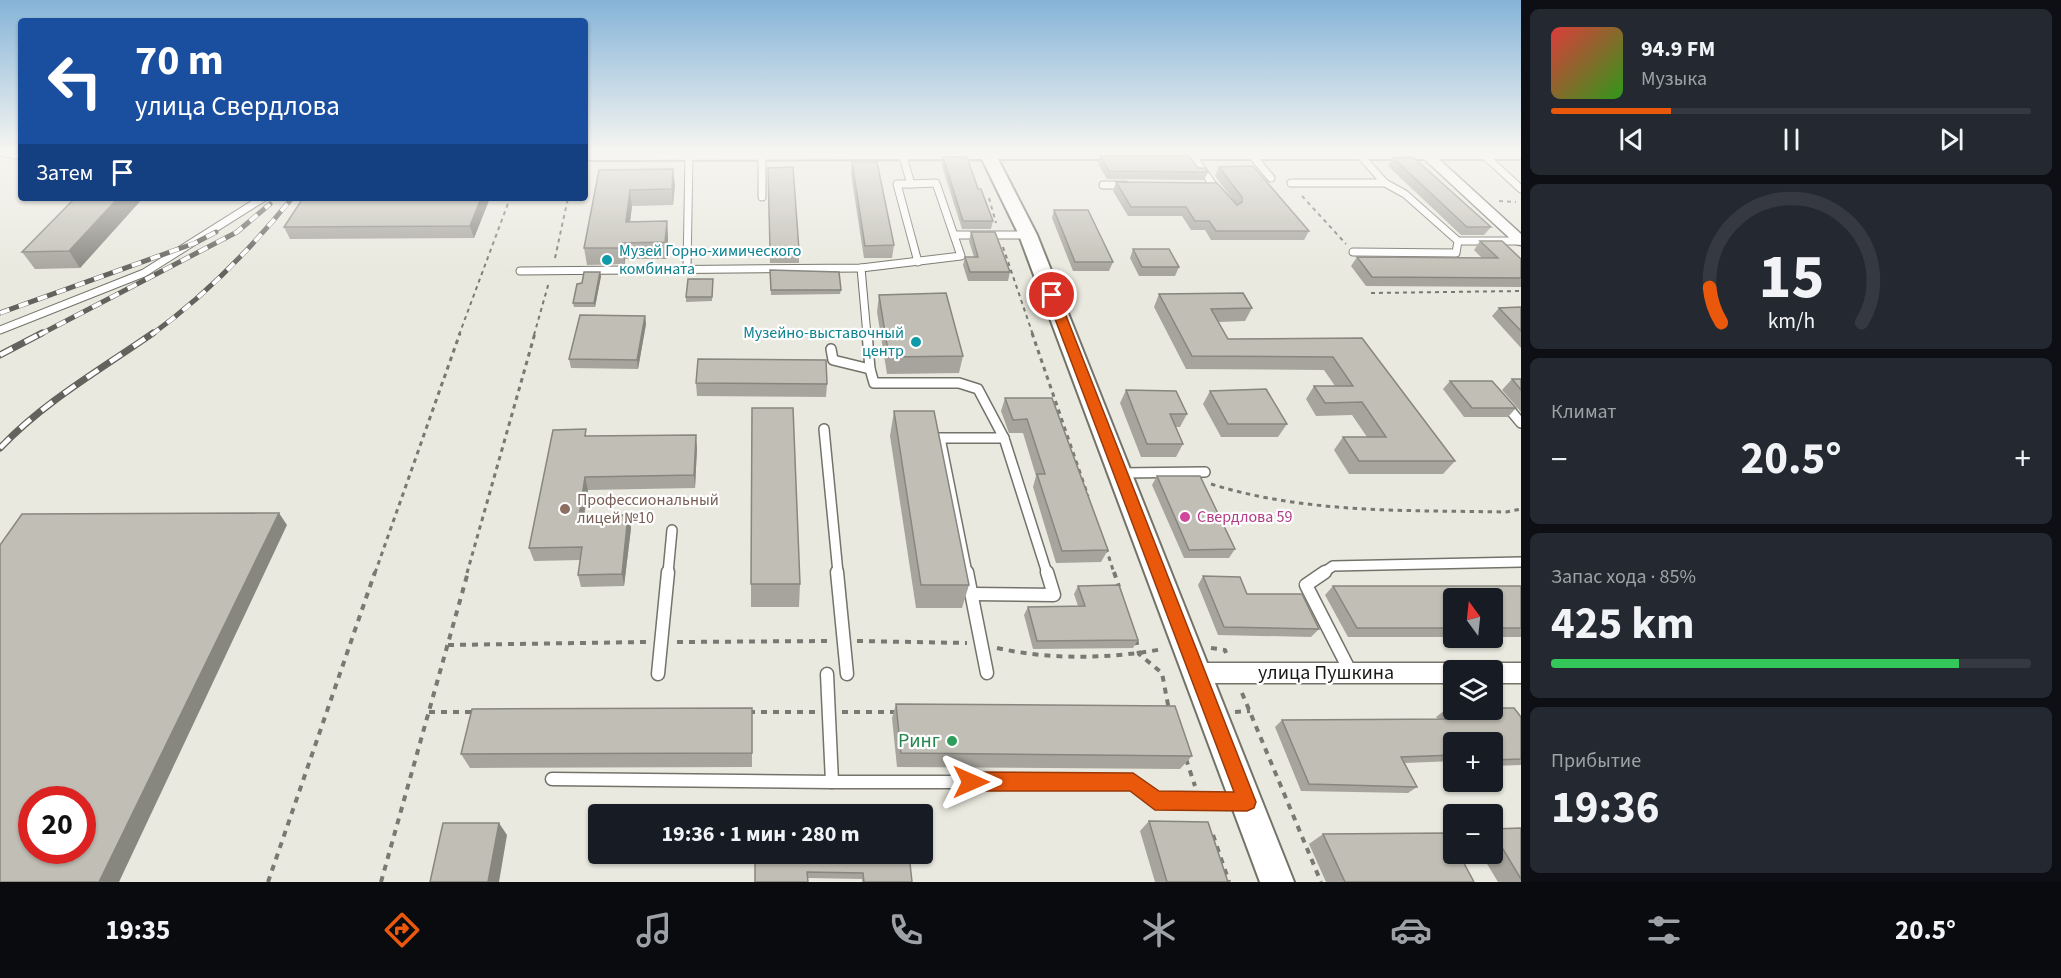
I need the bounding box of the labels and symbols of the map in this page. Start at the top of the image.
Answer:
place label: Музей Горно-химического комбината [619,240,801,280]
marker: Музей Горно-химического комбината [600,253,614,267]
pin [1026,269,1077,320]
place label: Музейно-выставочный центр [743,322,904,362]
marker: Музейно-выставочный центр [909,335,923,349]
place label: Профессиональный лицей №10 [577,489,719,529]
marker: Профессиональный лицей №10 [558,502,572,516]
place label: Свердлова 59 [1197,506,1292,528]
marker: Свердлова 59 [1178,510,1192,524]
north arrow [1443,588,1503,648]
street label: улица Пушкина [1258,659,1394,687]
place label: Ринг [898,727,940,755]
marker: Ринг [945,734,959,748]
position arrow [939,750,1003,814]
speed limit sign: 20 [18,786,96,864]

